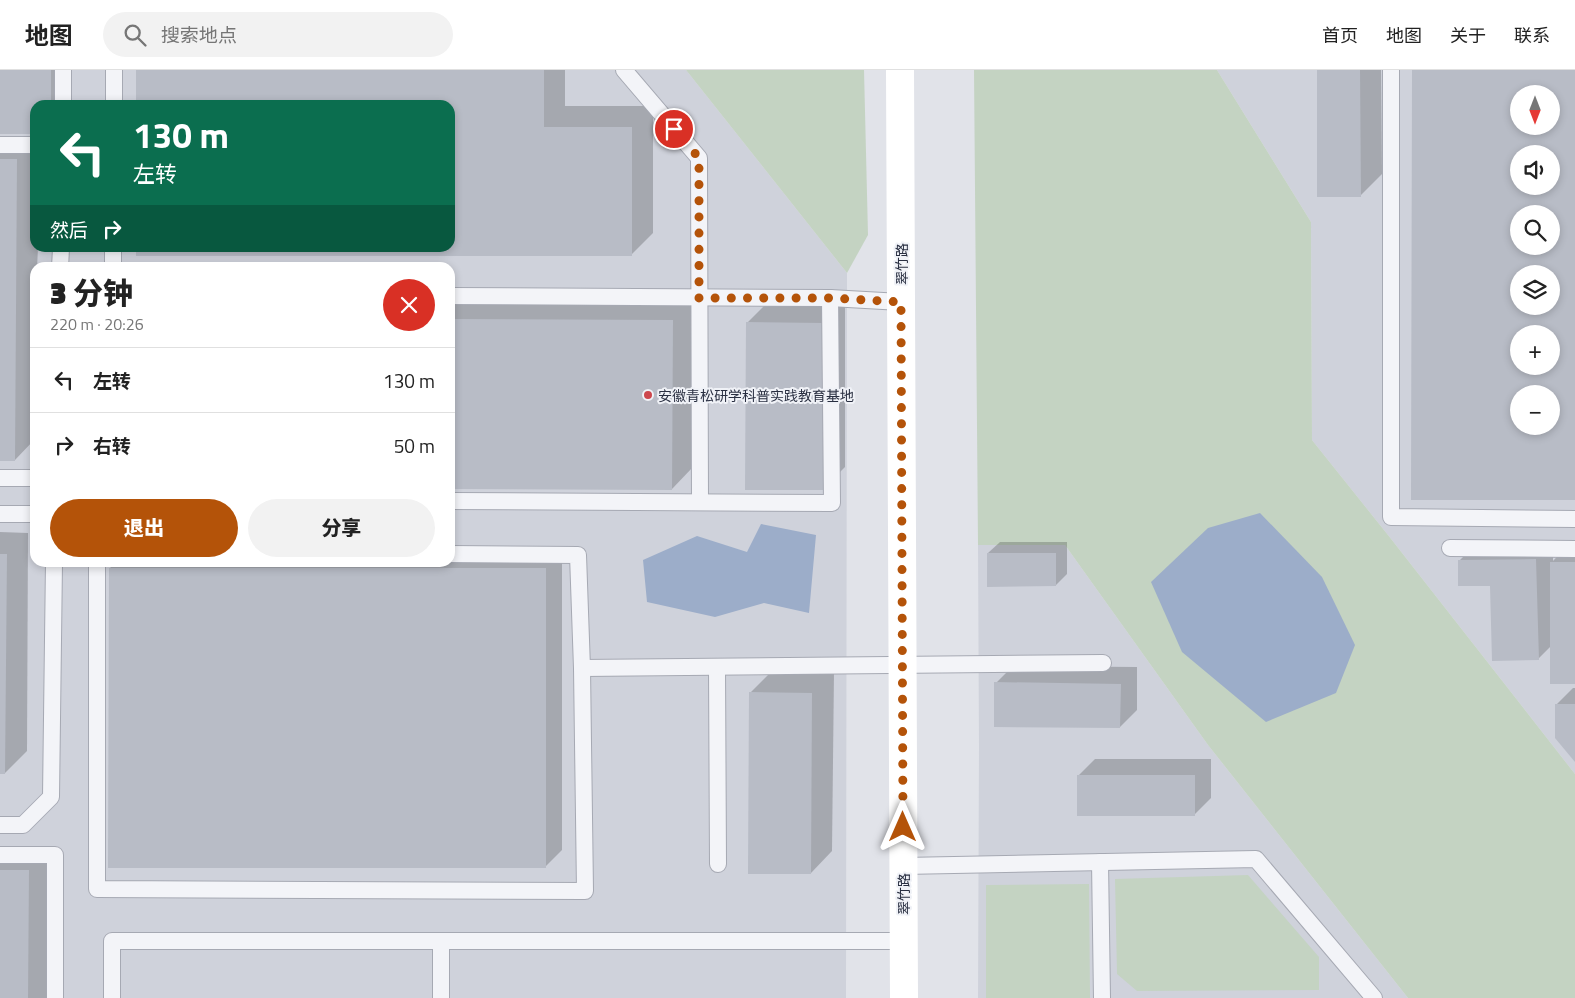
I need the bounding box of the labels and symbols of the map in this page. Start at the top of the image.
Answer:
north arrow [1510,85,1560,135]
pin [653,108,695,150]
street label: 翠竹路 [891,243,912,285]
place label: 安徽青松研学科普实践教育基地 [658,385,854,406]
marker: 安徽青松研学科普实践教育基地 [642,389,654,401]
position arrow [876,800,928,852]
street label: 翠竹路 [893,873,914,915]

